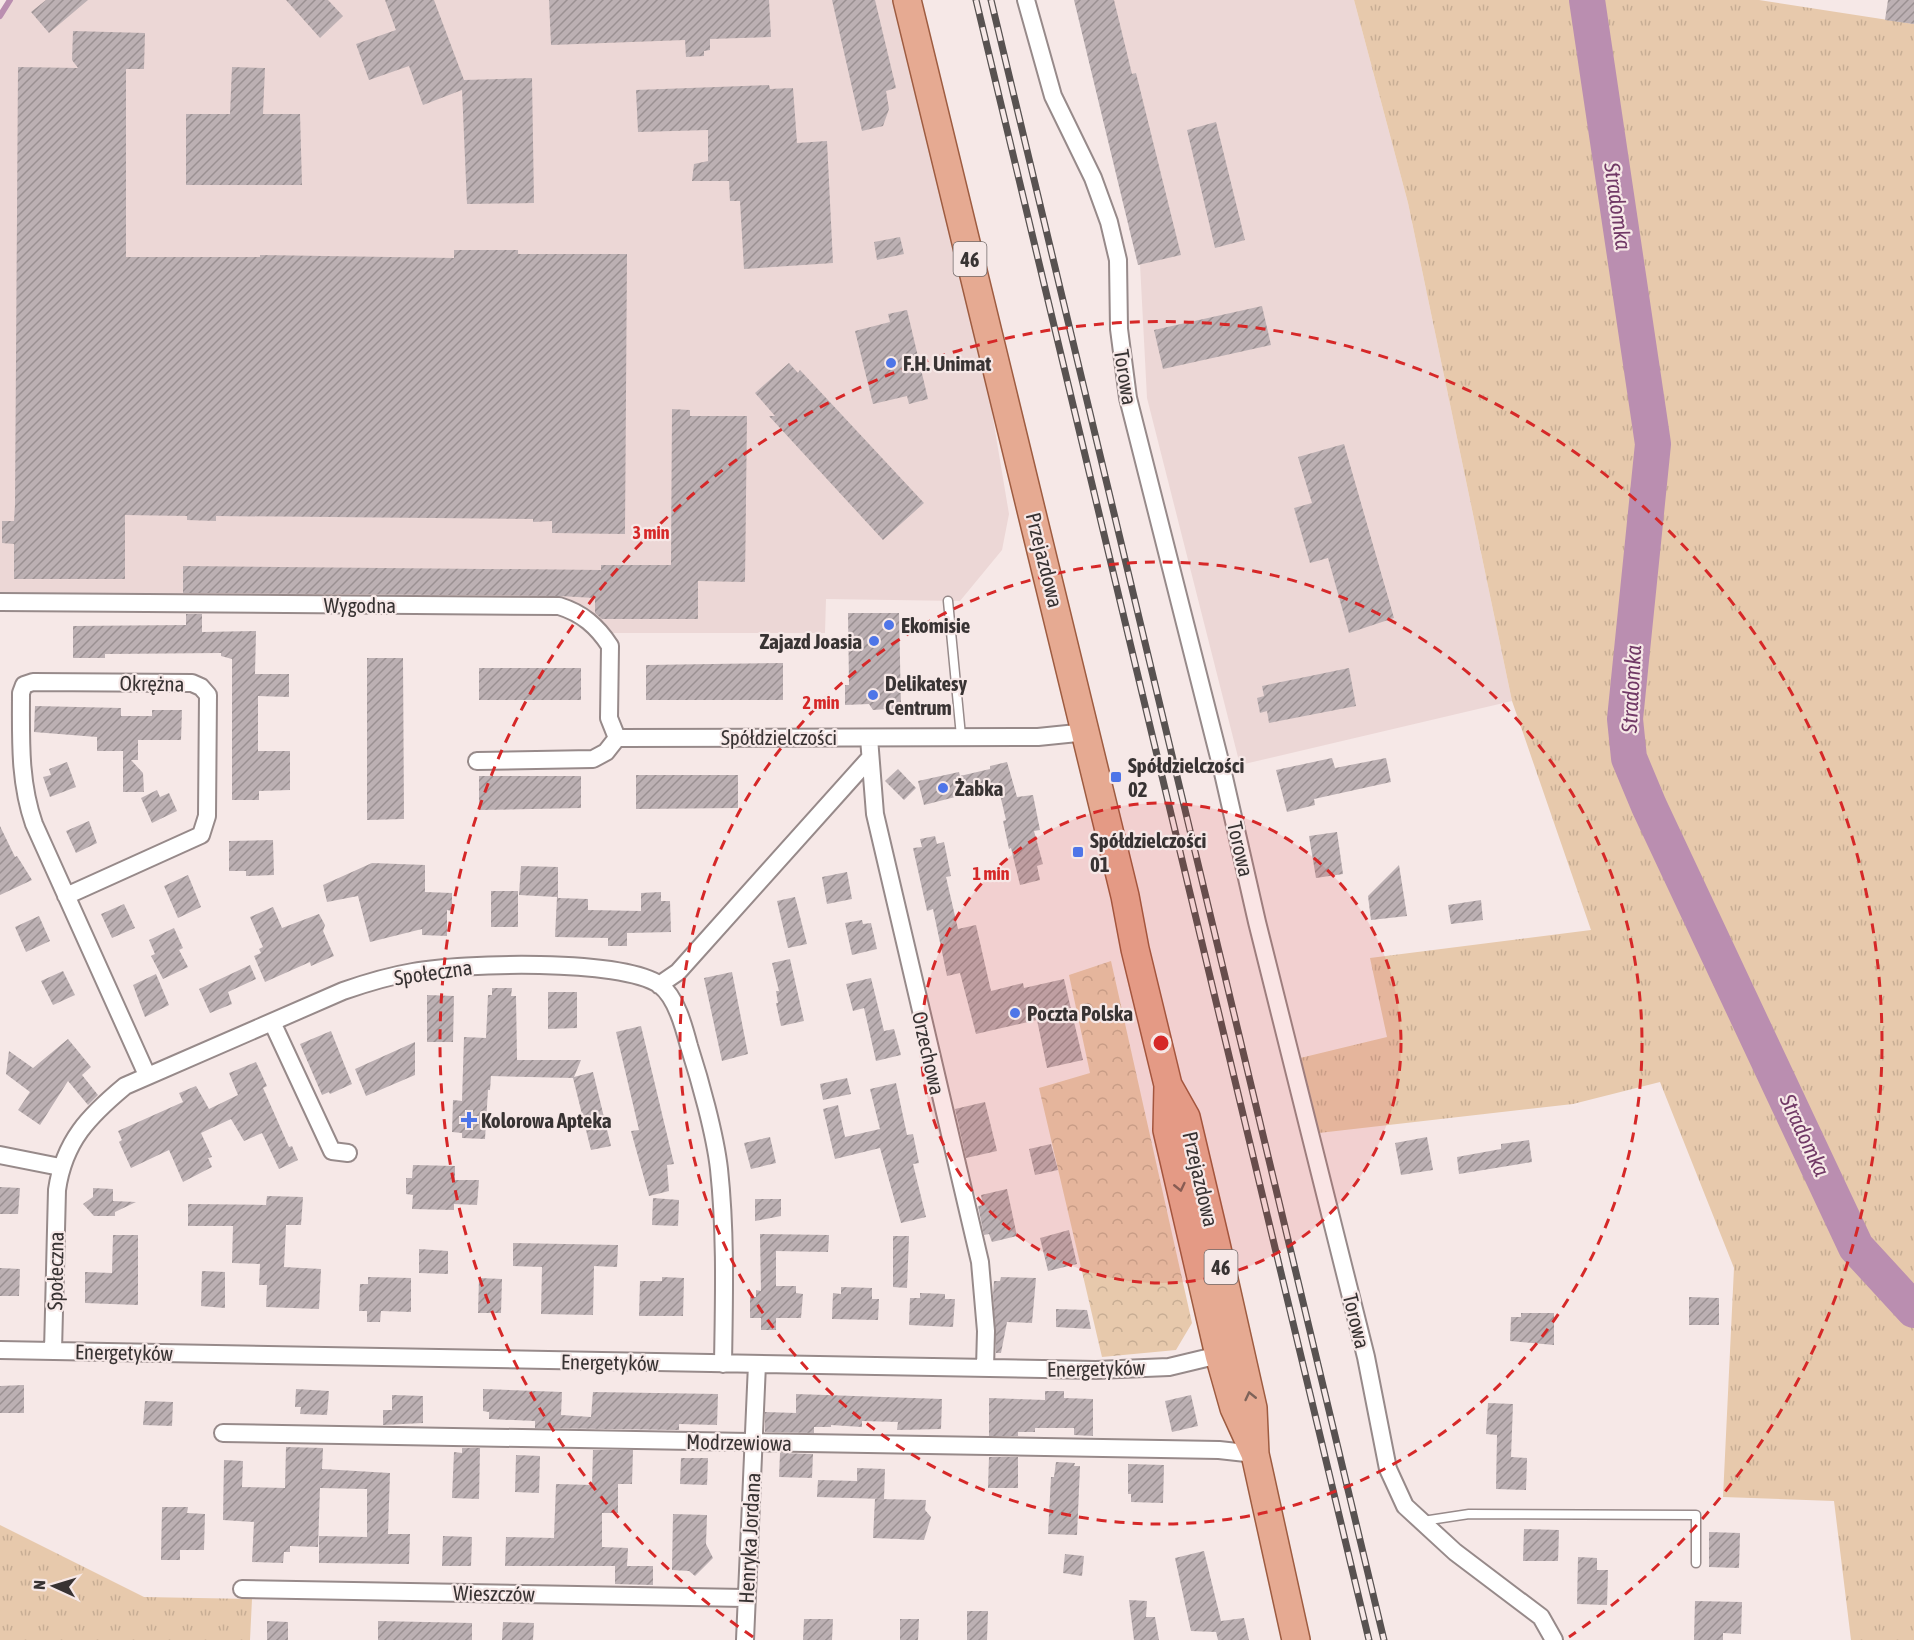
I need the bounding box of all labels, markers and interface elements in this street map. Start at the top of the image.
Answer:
water label: Stradomka [1599,160,1637,251]
road number: 46 [954,242,986,276]
street label: Torowa [1110,348,1142,406]
place label: F.H. Unimat [903,351,991,375]
marker: F.H. Unimat [884,356,898,370]
street label: Przejazdowa [1022,510,1068,610]
text: 3 min [633,522,670,543]
street label: Wygodna [324,593,396,617]
place label: Ekomisie [901,613,970,637]
marker: Ekomisie [882,618,896,632]
place label: Zajazd Joasia [760,629,862,653]
marker: Zajazd Joasia [867,634,881,648]
water label: Stradomka [1616,645,1646,734]
street label: Okrężna [119,670,185,696]
place label: Delikatesy Centrum [885,671,967,719]
marker: Delikatesy Centrum [866,688,880,702]
text: 2 min [803,692,840,713]
street label: Spółdzielczości [721,725,837,749]
place label: Spółdzielczości 02 [1128,753,1244,801]
marker: Spółdzielczości 02 [1109,770,1123,784]
place label: Żabka [955,776,1003,800]
marker: Żabka [936,781,950,795]
street label: Torowa [1223,819,1259,879]
place label: Spółdzielczości 01 [1090,828,1206,876]
marker: Spółdzielczości 01 [1071,845,1085,859]
text: 1 min [973,863,1010,884]
street label: Społeczna [392,955,474,989]
place label: Poczta Polska [1027,1001,1133,1025]
marker: Poczta Polska [1008,1006,1022,1020]
street label: Orzechowa [908,1009,950,1097]
centre of rings [1151,1033,1171,1053]
water label: Stradomka [1774,1089,1835,1180]
place label: Kolorowa Apteka [481,1108,612,1132]
marker: Kolorowa Apteka [462,1113,476,1127]
street label: Przejazdowa [1178,1129,1224,1229]
one-way arrow [1173,1182,1186,1192]
street label: Społeczna [42,1231,68,1311]
road number: 46 [1204,1250,1238,1284]
street label: Torowa [1339,1291,1375,1351]
street label: Energetyków [75,1339,174,1365]
street label: Energetyków [561,1349,660,1375]
street label: Energetyków [1047,1355,1146,1381]
one-way arrow [1245,1391,1258,1401]
street label: Modrzewiowa [686,1429,792,1455]
street label: Henryka Jordana [734,1472,764,1604]
north arrow [24,1556,84,1616]
text: N [30,1580,48,1590]
street label: Wieszczów [453,1580,535,1606]

